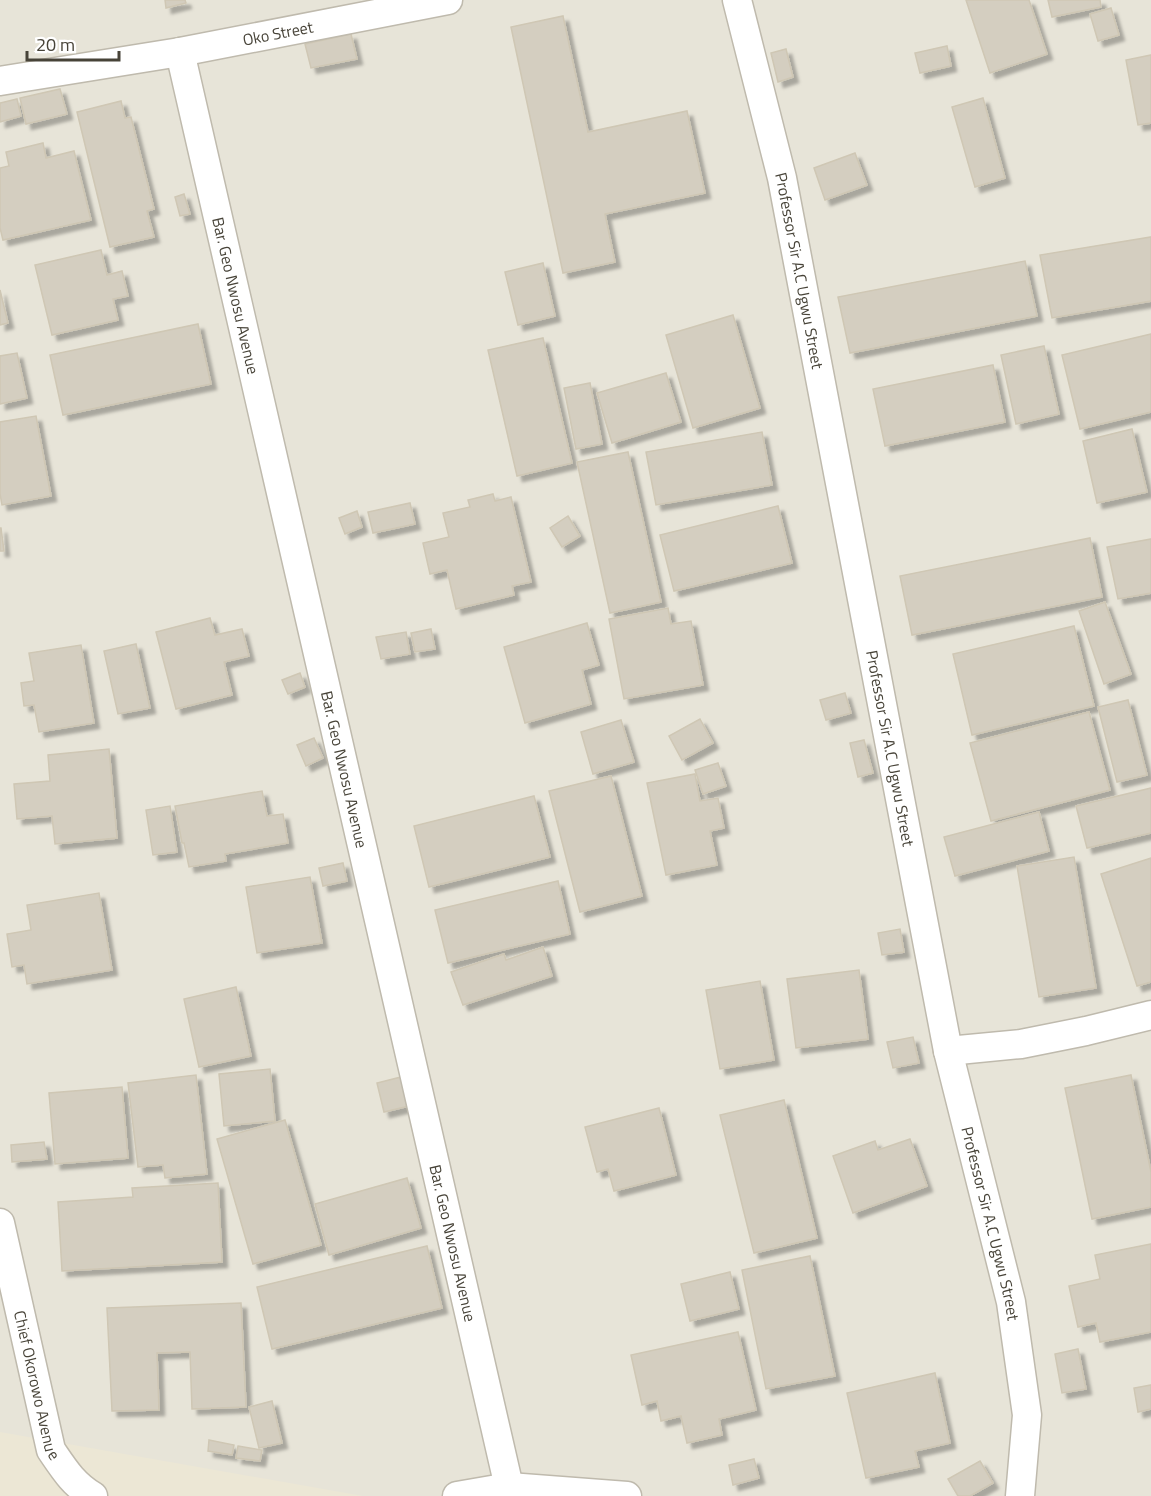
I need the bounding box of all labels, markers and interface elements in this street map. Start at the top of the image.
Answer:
street label: Oko Street [241,14,316,52]
scale bar [27,24,118,62]
text: 20 m [36,31,75,58]
street label: Professor Sir A.C Ugwu Street [769,170,830,371]
street label: Bar. Geo Nwosu Avenue [206,215,265,377]
street label: Professor Sir A.C Ugwu Street [860,648,921,849]
street label: Bar. Geo Nwosu Avenue [315,689,374,850]
street label: Professor Sir A.C Ugwu Street [955,1124,1026,1322]
street label: Bar. Geo Nwosu Avenue [423,1162,483,1324]
street label: Chief Okorowo Avenue [8,1308,66,1465]

